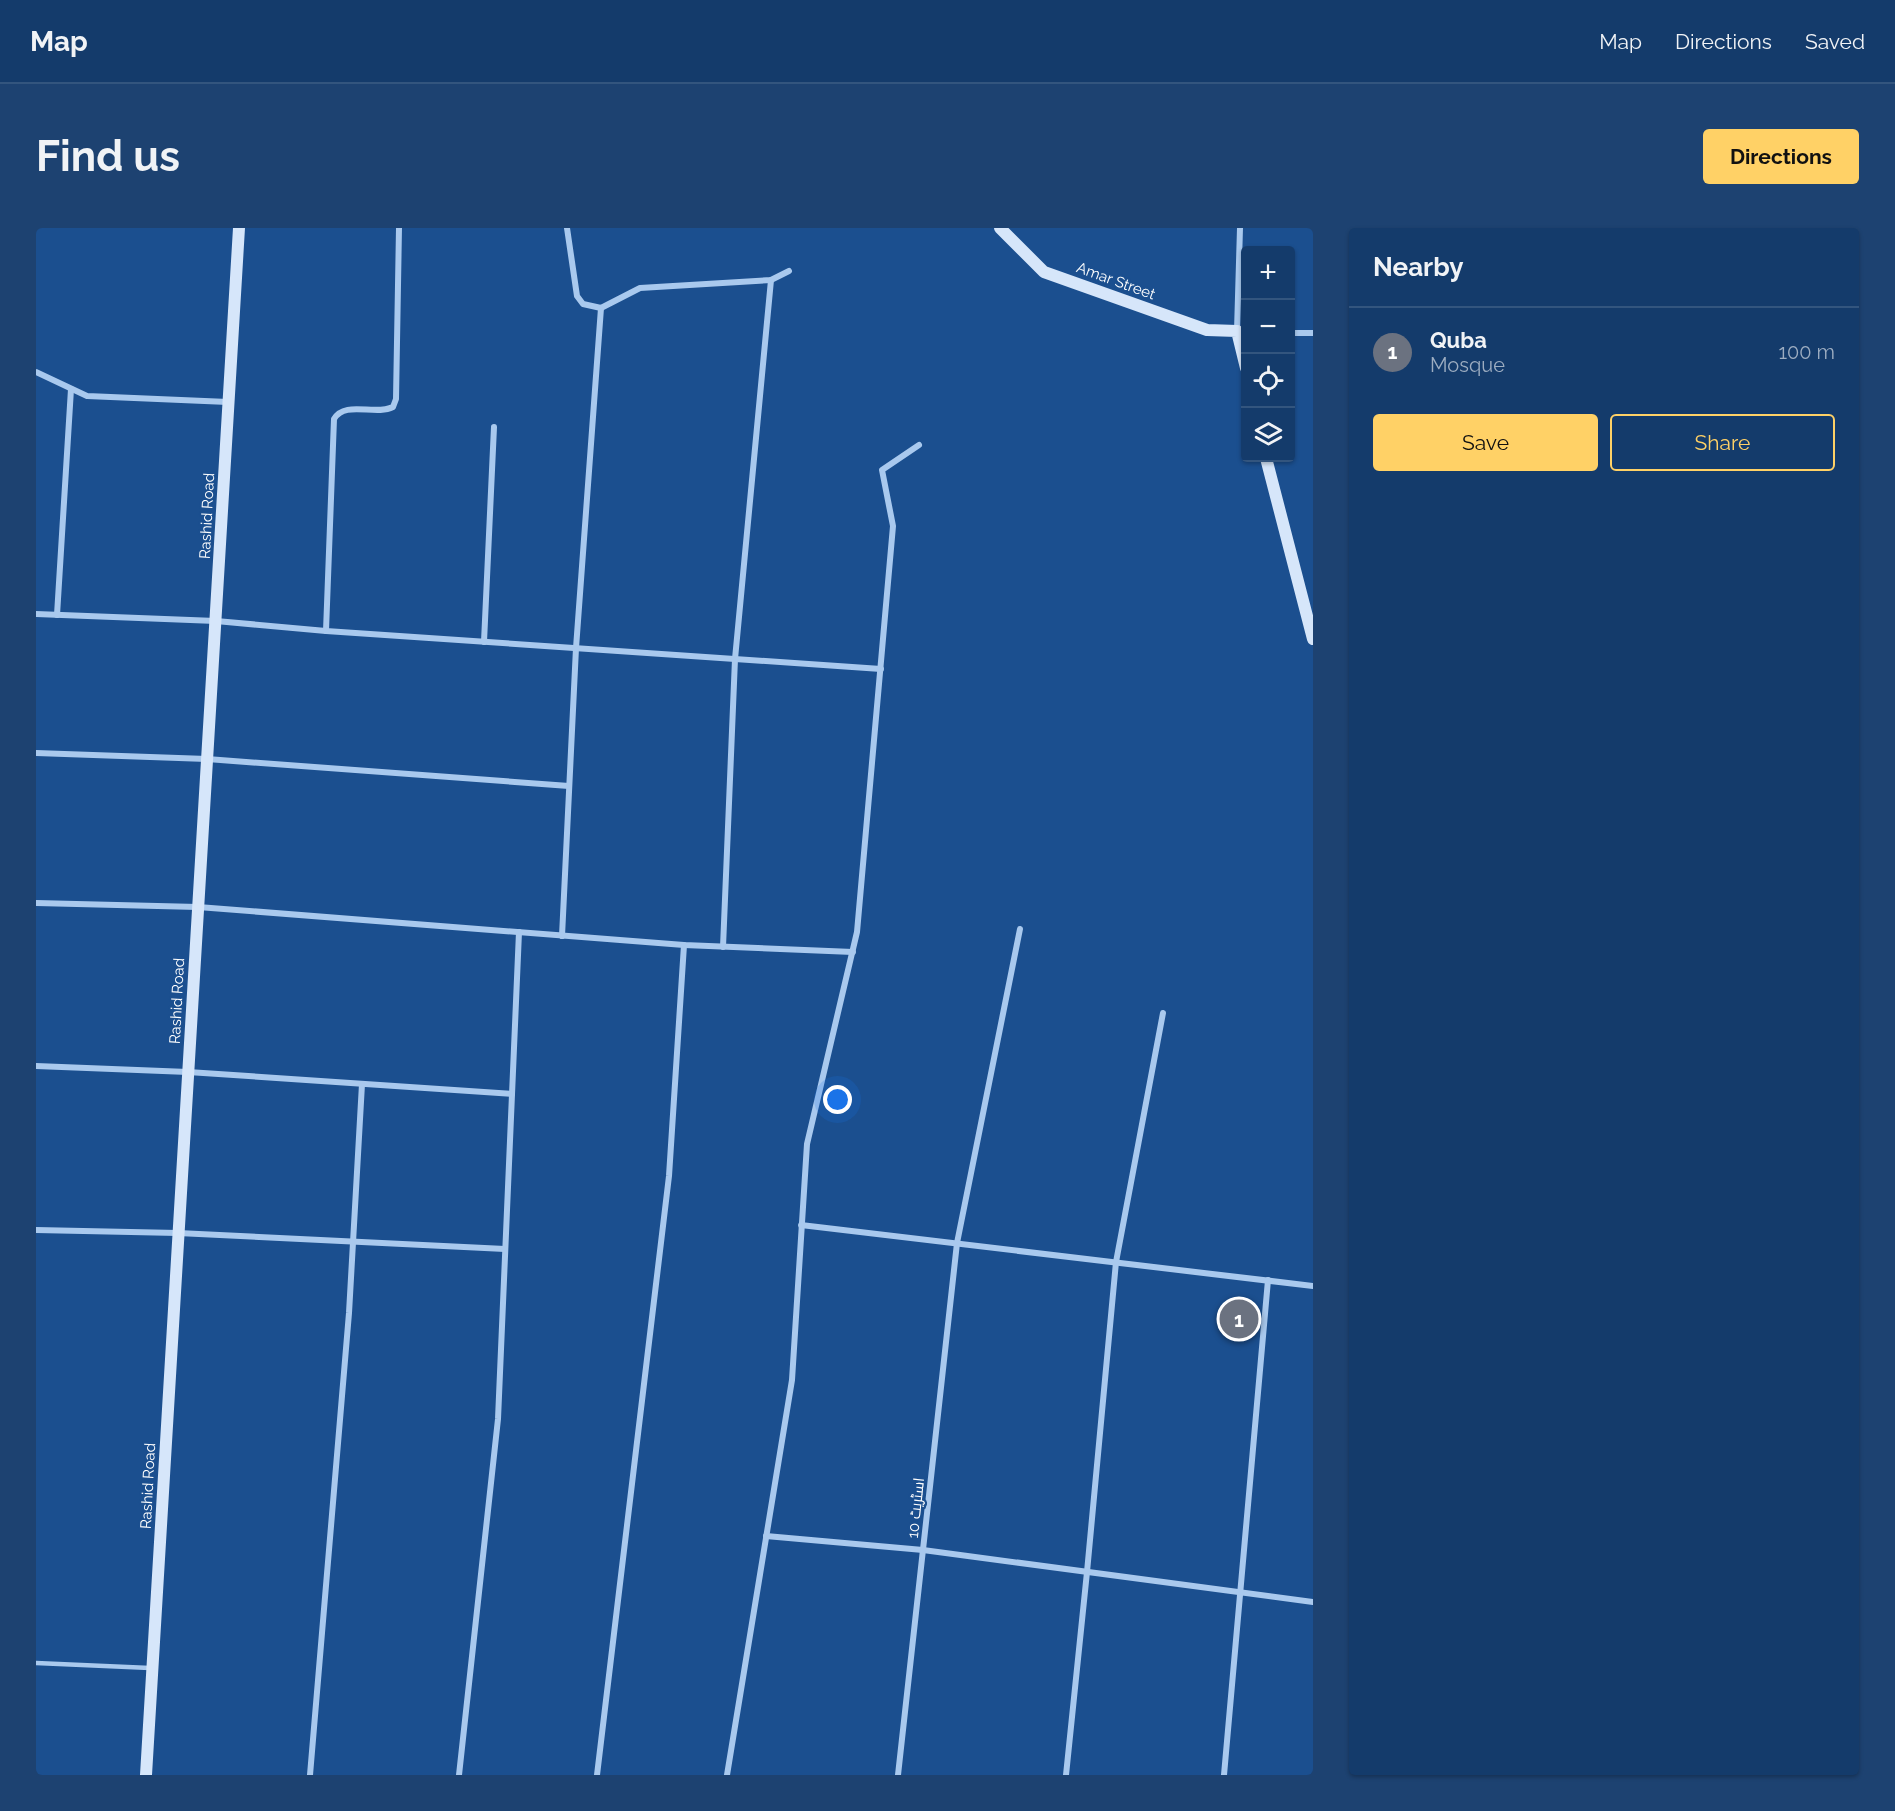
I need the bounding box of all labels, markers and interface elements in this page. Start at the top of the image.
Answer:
text: Map [30,25,88,58]
text: Map [1599,29,1642,54]
text: Directions [1675,29,1772,54]
text: Saved [1805,29,1865,54]
button: Directions [1703,129,1859,184]
text: Find us [36,132,180,181]
map controls [1241,246,1295,462]
button: + [1241,246,1295,300]
text: Nearby [1373,252,1463,282]
street label: Amar Street [1074,258,1158,304]
button: − [1241,300,1295,354]
text: Quba [1430,327,1487,353]
text: 1 [1388,340,1397,364]
text: 100 m [1778,340,1835,364]
text: Mosque [1430,353,1505,377]
button: locate [1241,354,1295,408]
button: layers [1241,408,1295,462]
button: Save [1373,414,1598,471]
button: Share [1610,414,1835,471]
street label: Rashid Road [196,472,218,560]
street label: Rashid Road [166,957,188,1045]
your location [823,1085,852,1114]
pin: 1 [1220,1296,1258,1342]
street label: Rashid Road [137,1442,159,1530]
street label: اسٹریٹ 10 [904,1477,928,1539]

